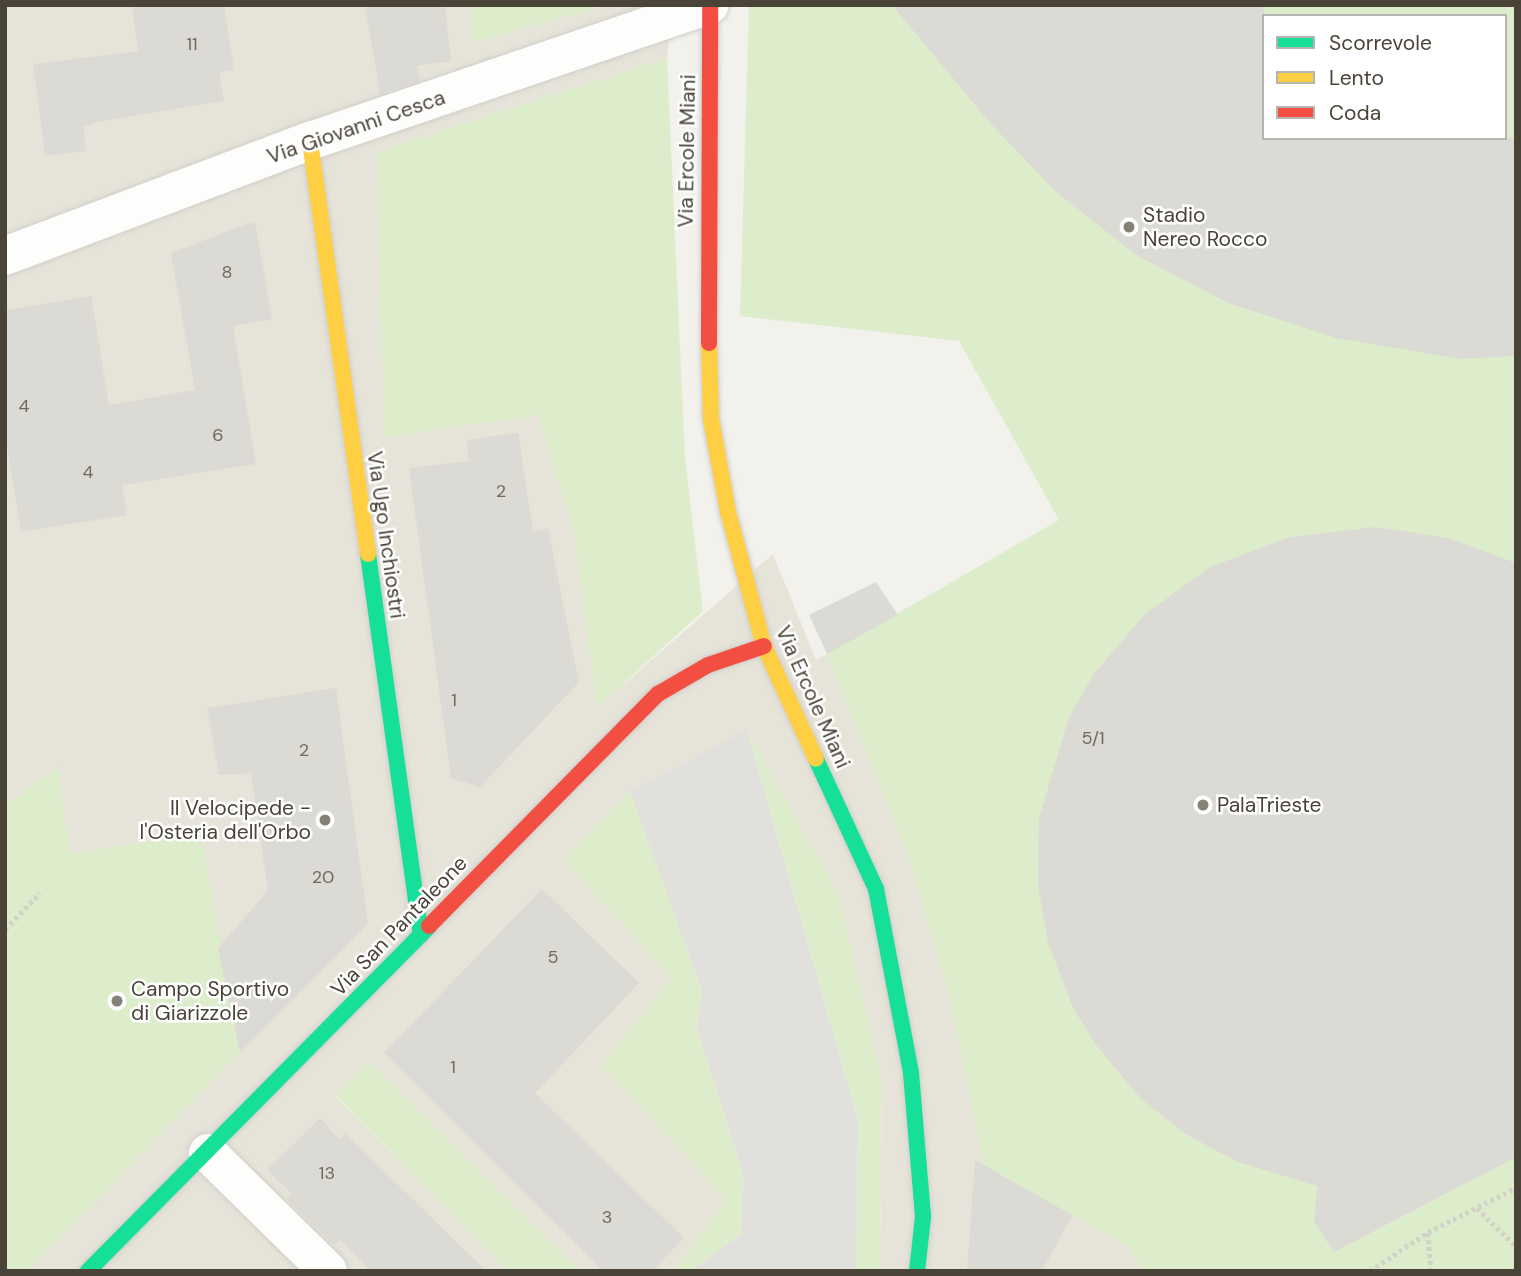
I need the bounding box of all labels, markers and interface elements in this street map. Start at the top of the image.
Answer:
legend [1262,14,1507,140]
text: Scorrevole [1329,29,1432,57]
house number: 11 [186,33,198,55]
text: Lento [1329,64,1384,92]
street label: Via Ercole Miani [673,74,701,228]
street label: Via Giovanni Cesca [264,85,448,169]
text: Coda [1329,99,1381,127]
place label: Stadio Nereo Rocco [1143,202,1268,252]
marker: Stadio Nereo Rocco [1121,219,1137,235]
house number: 8 [222,261,232,283]
house number: 4 [19,395,29,417]
house number: 6 [212,424,224,446]
street label: Via Ugo Inchiostri [362,450,410,620]
house number: 4 [83,461,93,483]
house number: 2 [496,480,506,502]
street label: Via Ercole Miani [770,622,856,772]
house number: 1 [451,689,457,711]
house number: 5/1 [1081,727,1105,749]
house number: 2 [299,739,309,761]
place label: PalaTrieste [1217,792,1321,818]
place label: Il Velocipede - l'Osteria dell'Orbo [140,795,311,845]
marker: PalaTrieste [1195,797,1211,813]
marker: Il Velocipede - l'Osteria dell'Orbo [317,812,333,828]
street label: Via San Pantaleone [326,851,472,1001]
house number: 20 [312,866,334,888]
house number: 5 [548,946,558,968]
place label: Campo Sportivo di Giarizzole [131,976,289,1026]
marker: Campo Sportivo di Giarizzole [109,993,125,1009]
house number: 1 [450,1056,456,1078]
house number: 13 [319,1162,335,1184]
house number: 3 [602,1206,612,1228]

